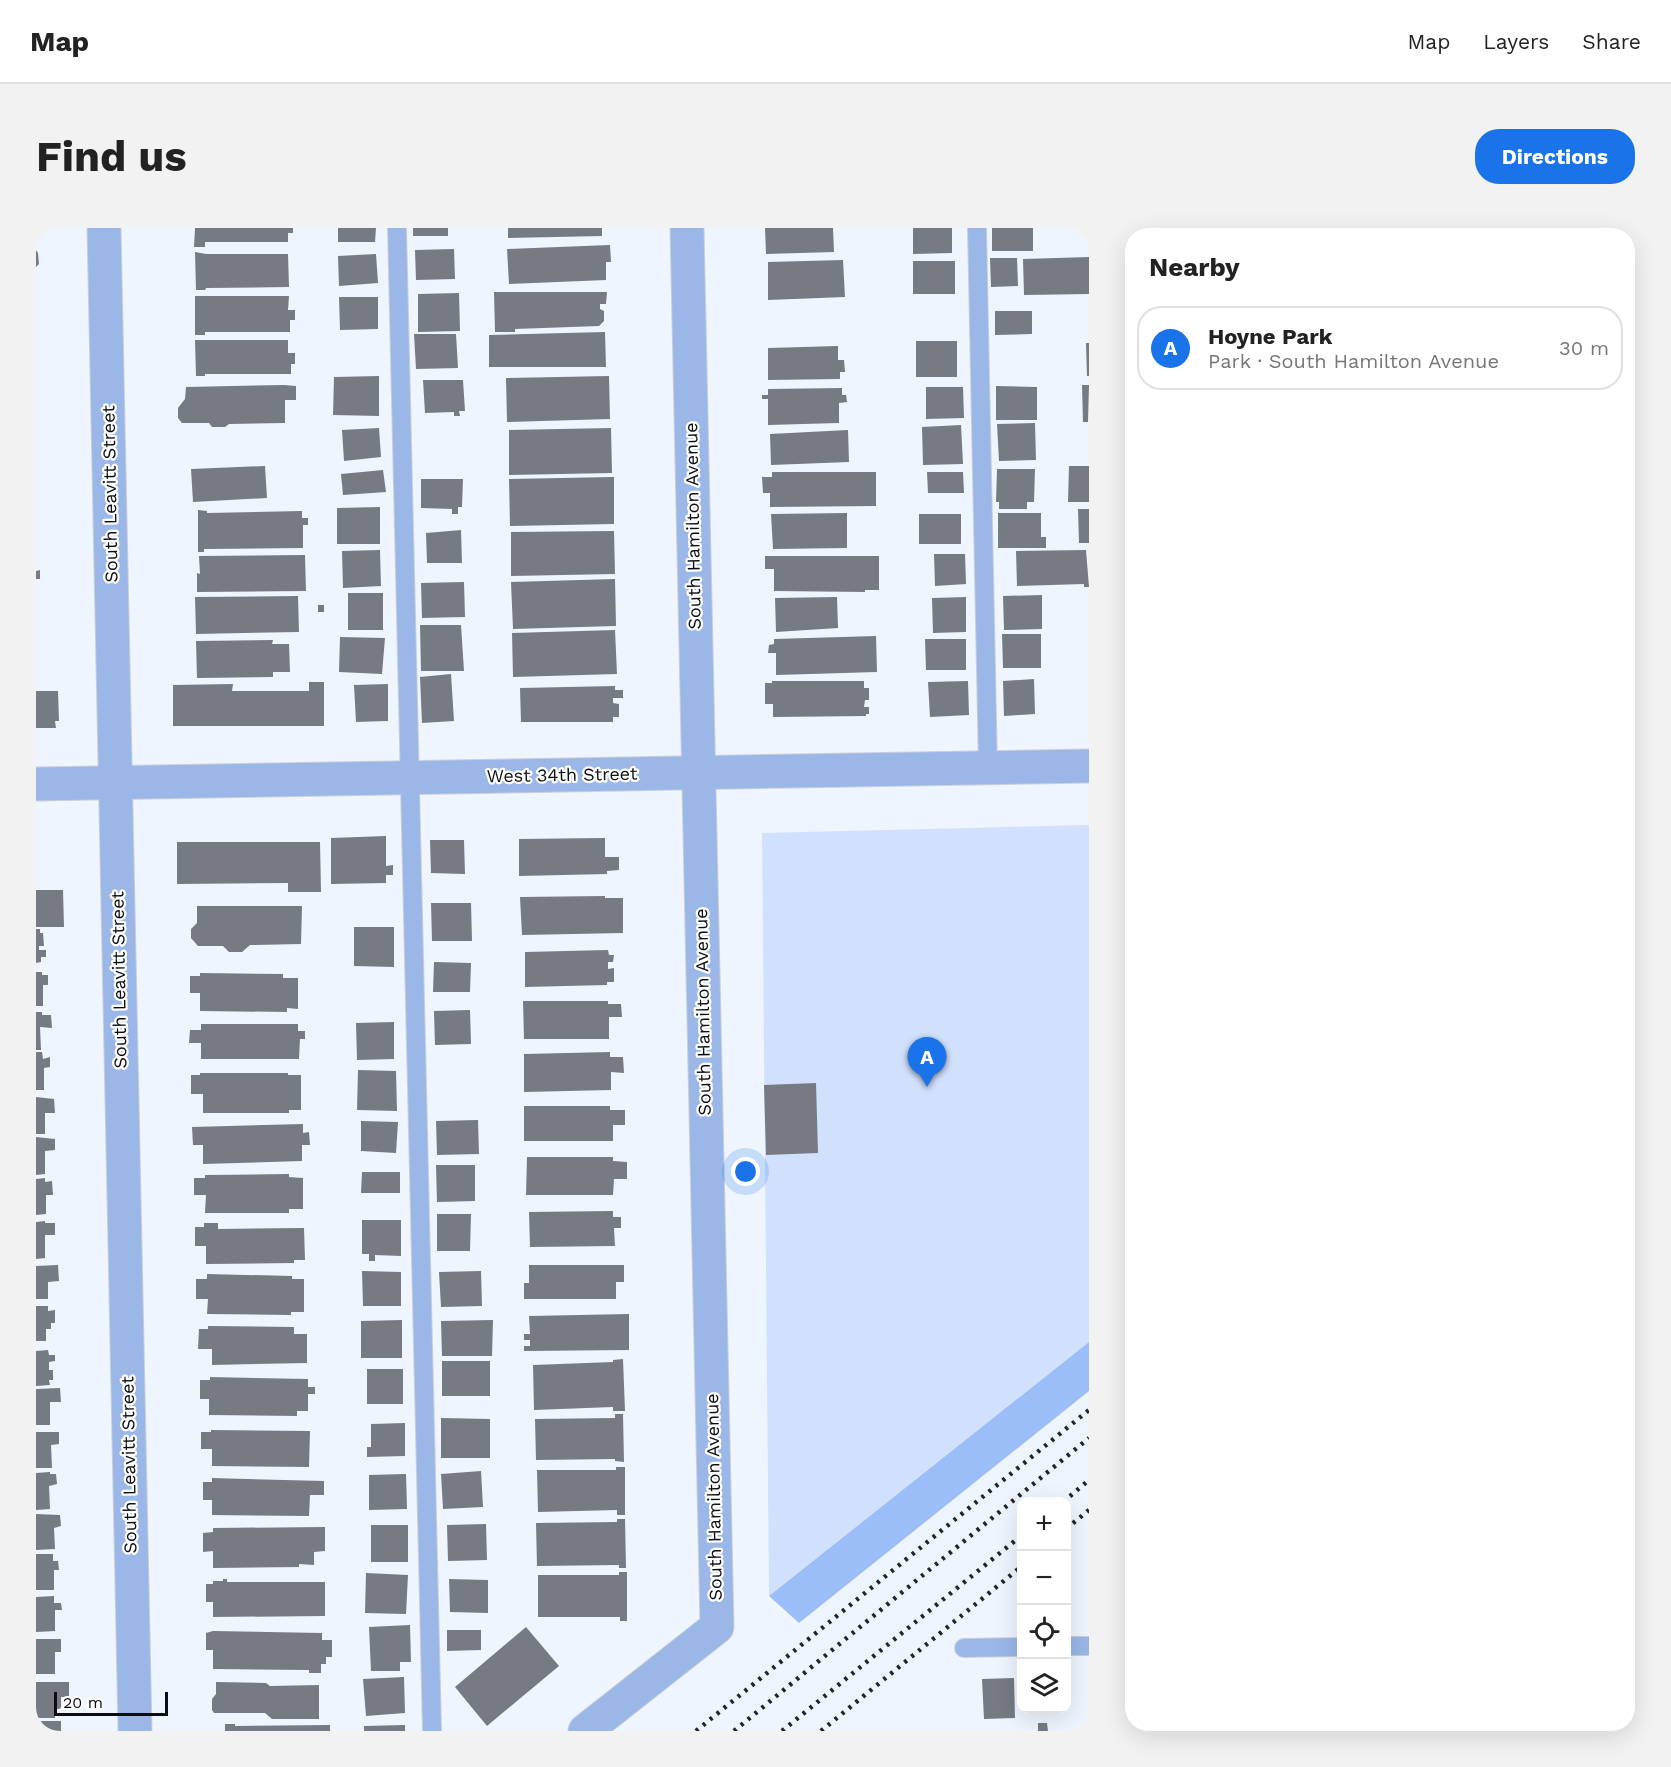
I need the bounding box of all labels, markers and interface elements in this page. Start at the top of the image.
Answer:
text: Map [30,25,89,58]
text: Map [1407,29,1450,54]
text: Layers [1483,29,1549,54]
text: Share [1582,29,1641,54]
button: Directions [1475,129,1635,184]
text: Find us [36,132,187,181]
text: Nearby [1149,252,1240,282]
text: Hoyne Park [1208,324,1332,349]
text: A [1164,336,1177,360]
text: 30 m [1559,336,1609,360]
text: Park · South Hamilton Avenue [1208,349,1499,373]
street label: South Leavitt Street [97,405,122,583]
street label: South Hamilton Avenue [680,422,705,630]
street label: West 34th Street [486,763,638,786]
street label: South Leavitt Street [106,891,131,1069]
street label: South Hamilton Avenue [690,908,715,1116]
pin: A [908,1038,946,1087]
your location [731,1157,760,1186]
street label: South Leavitt Street [116,1376,141,1554]
street label: South Hamilton Avenue [701,1393,726,1601]
map controls [1017,1497,1071,1713]
button: + [1017,1497,1071,1551]
button: − [1017,1551,1071,1605]
button: locate [1017,1605,1071,1659]
button: layers [1017,1659,1071,1713]
scale bar [54,1689,168,1716]
text: 20 m [63,1693,103,1712]

